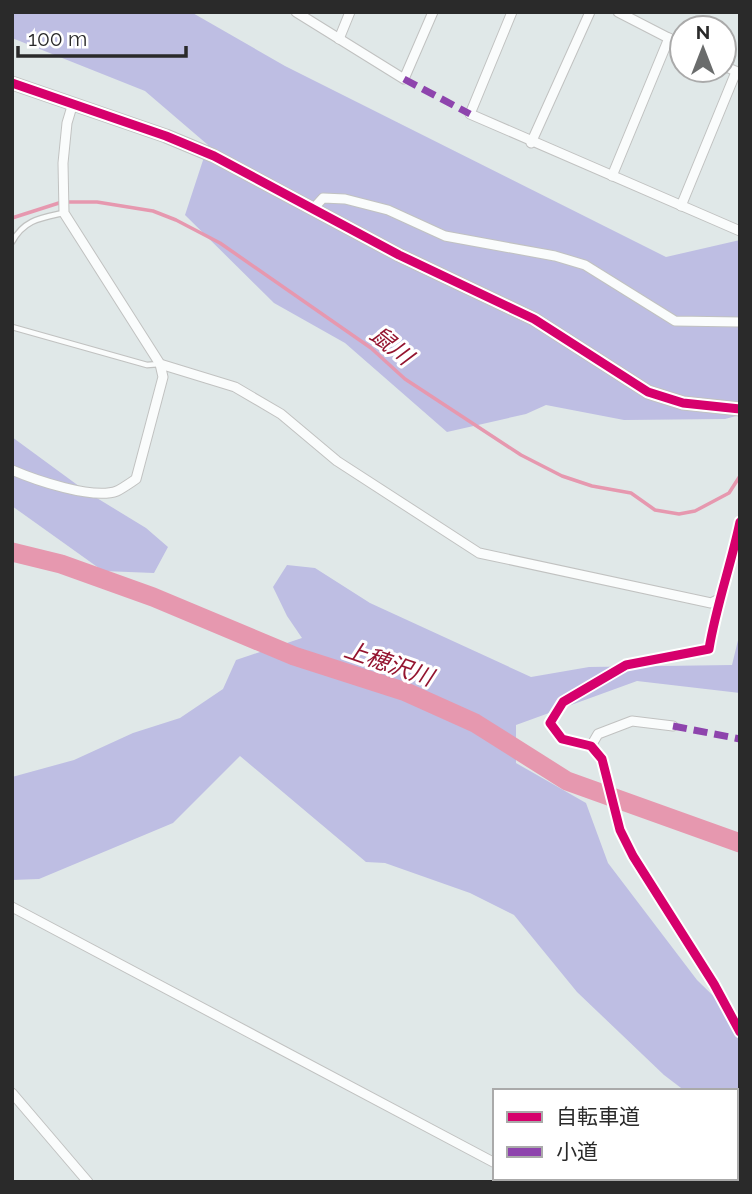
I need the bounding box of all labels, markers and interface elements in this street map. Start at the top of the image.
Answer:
scale bar [18,14,186,58]
north arrow [668,14,738,84]
text: N [696,21,710,43]
text: 100 m [28,26,87,51]
water label: 鼠川 [366,320,421,372]
water label: 上穂沢川 [341,635,440,692]
legend [493,1089,738,1180]
text: 自転車道 [556,1104,640,1129]
text: 小道 [556,1139,598,1164]

